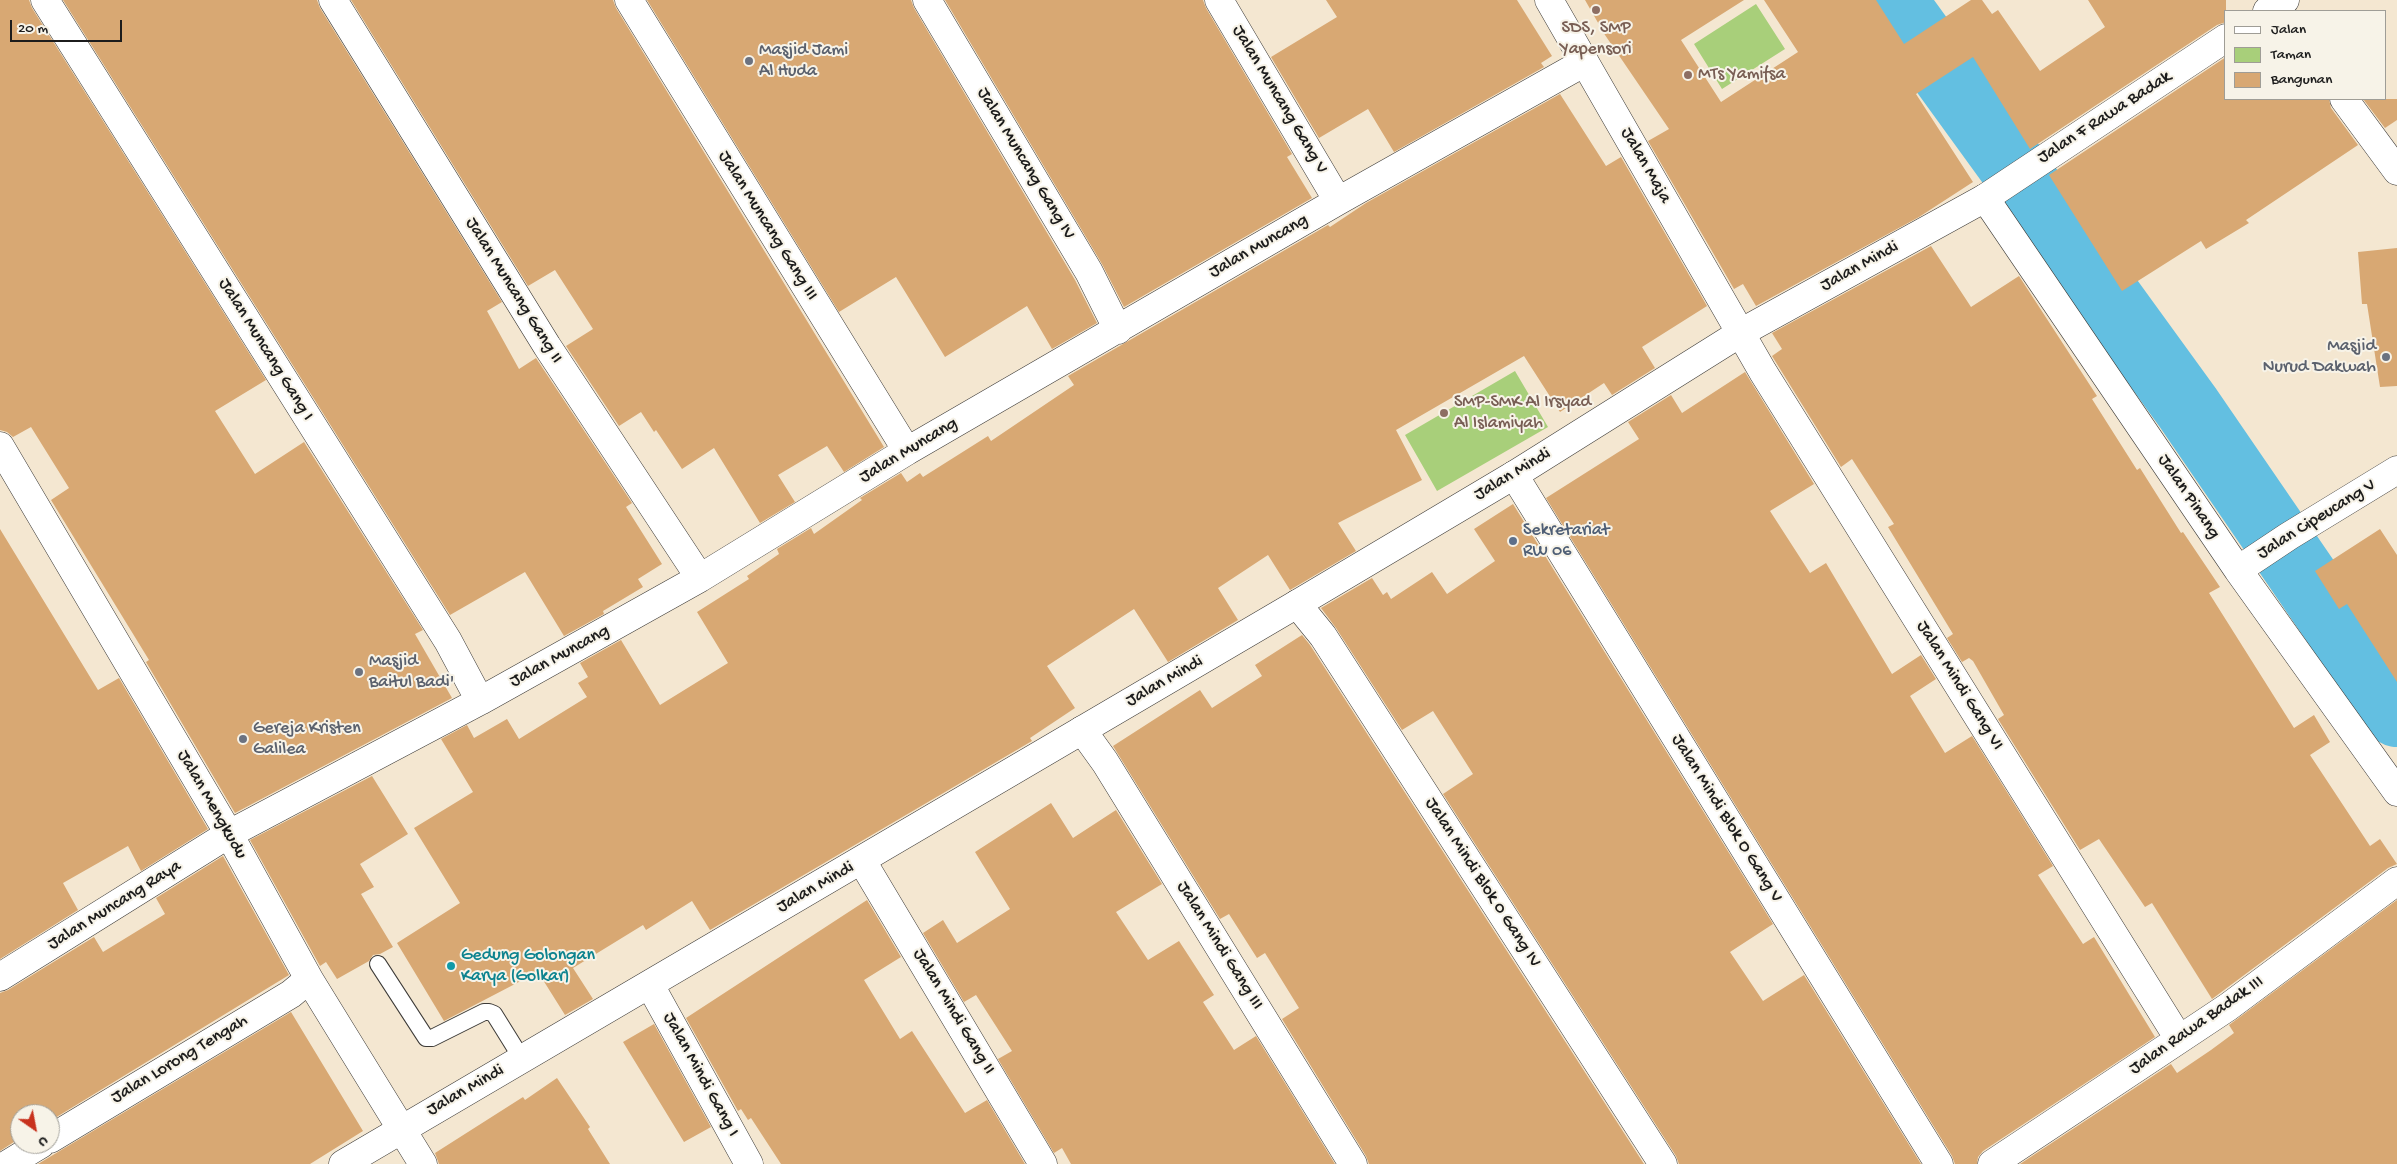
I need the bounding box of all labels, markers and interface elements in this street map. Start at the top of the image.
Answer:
marker: SDS, SMP Yapensori [1590,4,1602,16]
scale bar [12,10,125,42]
legend [2224,10,2387,100]
place label: SDS, SMP Yapensori [1560,18,1632,60]
text: 20 m [18,20,48,38]
text: Jalan [2271,21,2306,39]
street label: Jalan Muncang Gang V [1226,22,1332,178]
place label: Masjid Jami Al Huda [759,40,848,82]
text: Taman [2271,46,2311,64]
marker: Masjid Jami Al Huda [743,55,755,67]
place label: MTs Yamifsa [1698,64,1785,86]
street label: Jalan F Rawa Badak [2034,67,2176,169]
marker: MTs Yamifsa [1682,69,1694,81]
text: Bangunan [2271,71,2332,89]
street label: Jalan Muncang Gang IV [971,84,1079,244]
street label: Jalan Maja [1615,124,1675,208]
street label: Jalan Muncang Gang III [712,147,822,305]
street label: Jalan Muncang [1206,210,1312,284]
street label: Jalan Muncang Gang II [459,214,567,368]
street label: Jalan Mindi [1817,237,1903,297]
street label: Jalan Muncang Gang I [212,275,318,425]
place label: Masjid Nurud Dakwah [2263,336,2376,378]
marker: Masjid Nurud Dakwah [2380,351,2392,363]
place label: SMP-SMK Al Irsyad Al Islamiyah [1454,392,1591,434]
marker: SMP-SMK Al Irsyad Al Islamiyah [1438,407,1450,419]
street label: Jalan Muncang [856,413,962,489]
street label: Jalan Mindi [1471,444,1555,506]
street label: Jalan Pinang [2152,451,2224,543]
street label: Jalan Cipeucang V [2254,475,2380,565]
place label: Sekretariat RW 06 [1523,520,1609,562]
marker: Sekretariat RW 06 [1507,535,1519,547]
street label: Jalan Mindi Gang VI [1910,617,2008,755]
street label: Jalan Muncang [506,621,614,693]
place label: Masjid Baitul Badi' [369,651,454,694]
street label: Jalan Mindi [1122,651,1208,713]
marker: Masjid Baitul Badi' [353,666,365,678]
place label: Gereja Kristen Galilea [253,718,361,761]
street label: Jalan Mindi Blok O Gang V [1665,731,1787,907]
marker: Gereja Kristen Galilea [237,733,249,745]
street label: Jalan Mengkudu [171,747,251,863]
street label: Jalan Mindi Blok 0 Gang IV [1419,794,1545,972]
street label: Jalan Muncang Raya [44,856,186,956]
street label: Jalan Mindi [773,857,859,919]
street label: Jalan Mindi Gang III [1171,878,1267,1014]
place label: Gedung Golongan Karya (Golkar) [461,945,595,988]
street label: Jalan Mindi Gang II [907,945,999,1079]
marker: Gedung Golongan Karya (Golkar) [445,960,457,972]
street label: Jalan Rawa Badak III [2126,972,2268,1080]
street label: Jalan Mindi Gang I [657,1009,743,1141]
street label: Jalan Lorong Tengah [108,1011,252,1109]
street label: Jalan Mindi [423,1060,509,1122]
north arrow [10,1104,60,1154]
text: U [35,1132,51,1150]

